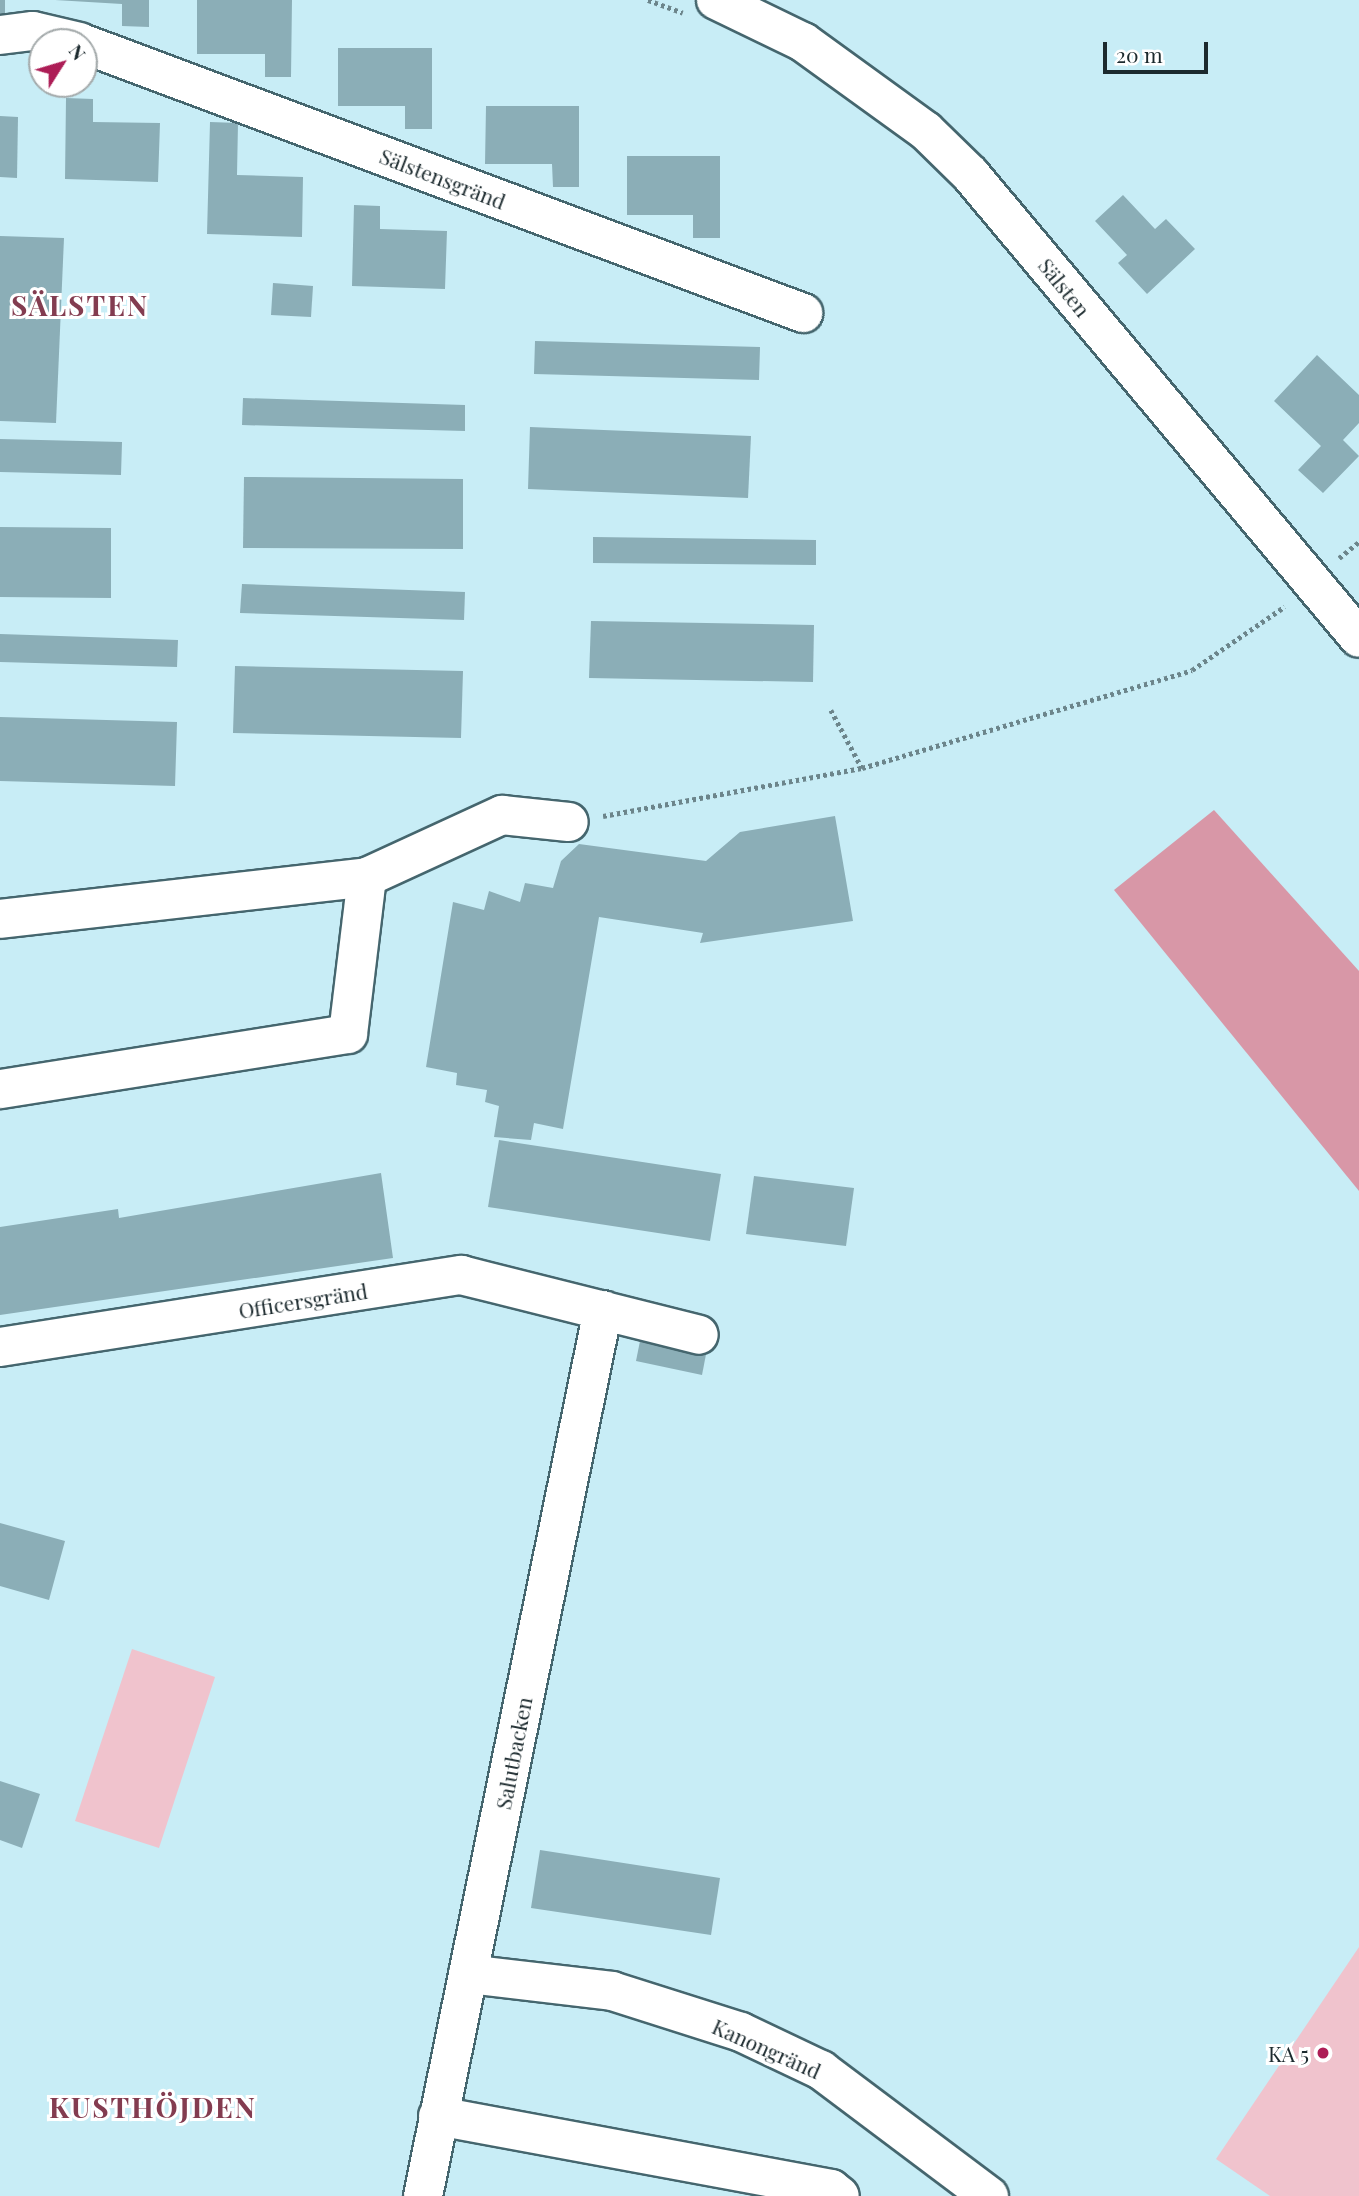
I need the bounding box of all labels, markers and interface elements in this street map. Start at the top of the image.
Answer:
north arrow [28,28,98,98]
scale bar [1107,28,1212,72]
text: N [64,38,93,65]
text: 20 m [1116,40,1163,68]
street label: Sälstensgränd [376,142,510,214]
street label: Sälsten [1034,253,1096,321]
district label: SÄLSTEN [12,288,148,322]
street label: Officersgränd [237,1277,369,1323]
street label: Salutbacken [490,1695,536,1811]
street label: Kanongränd [709,2013,825,2083]
place label: KA 5 [1268,2040,1309,2066]
marker: KA 5 [1315,2045,1331,2061]
district label: KUSTHÖJDEN [50,2090,256,2124]

